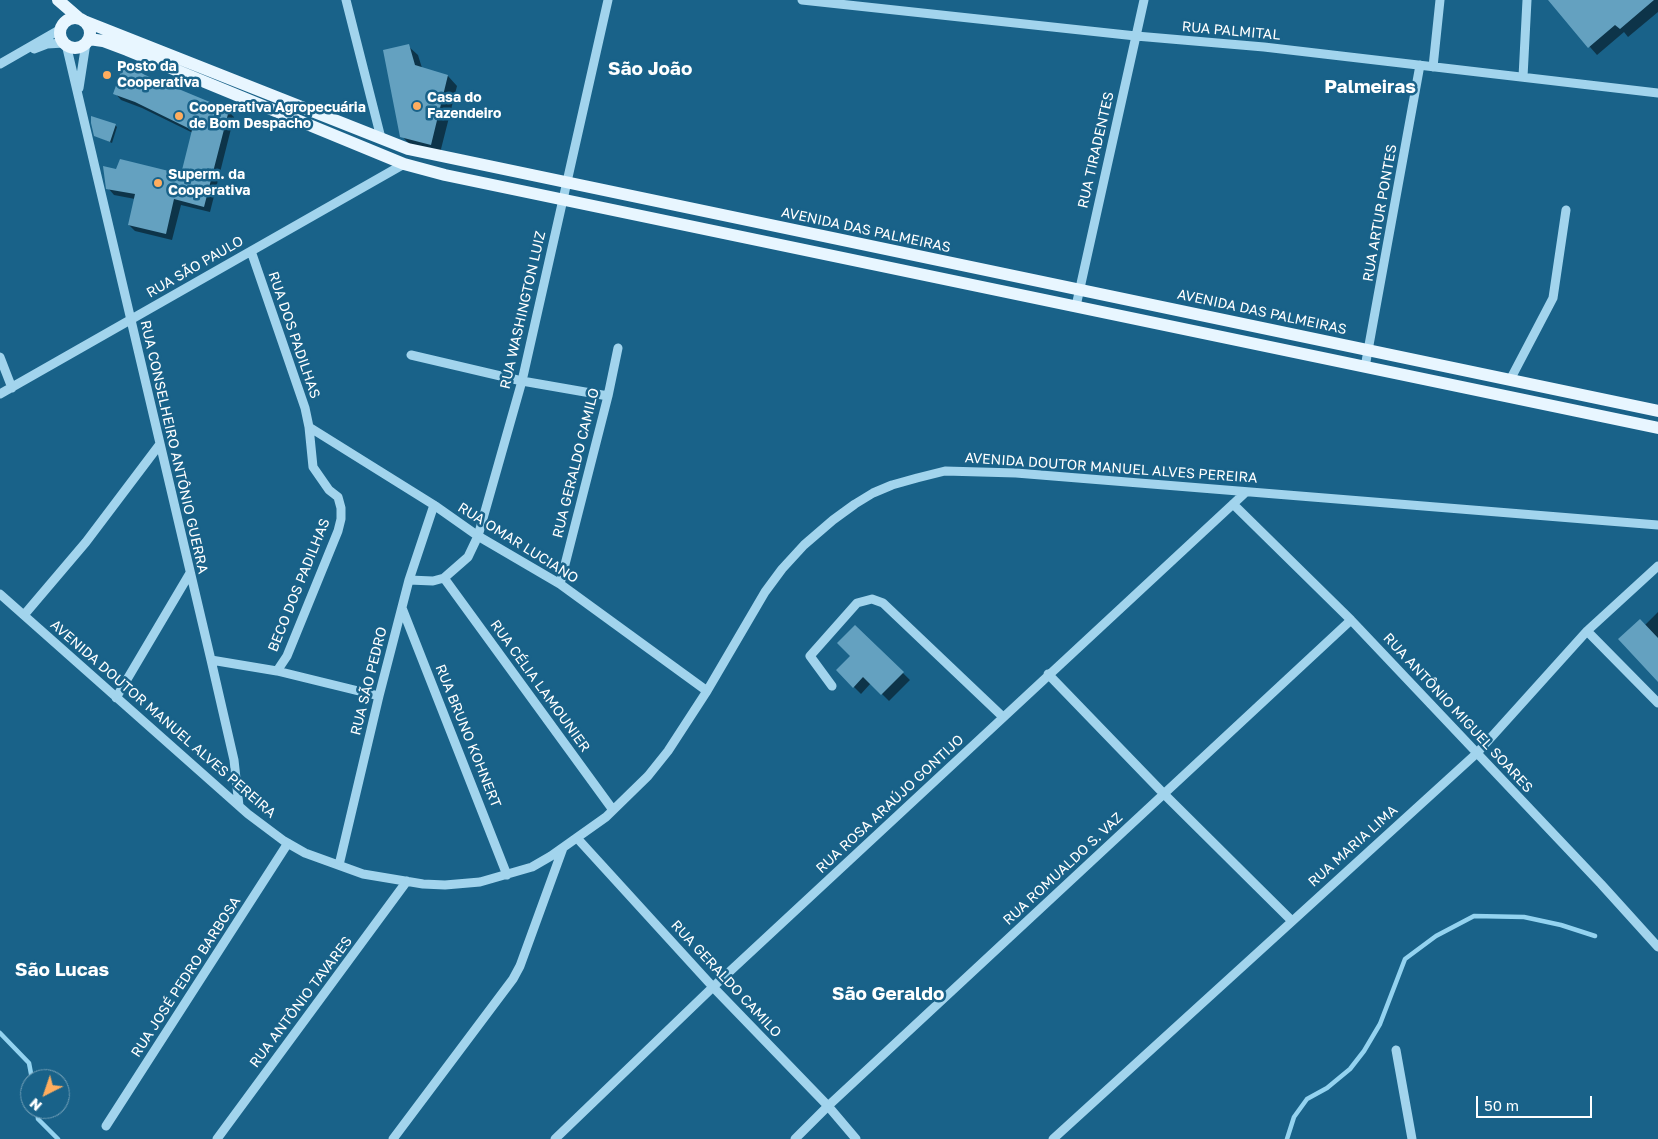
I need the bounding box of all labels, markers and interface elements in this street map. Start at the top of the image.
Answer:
street label: RUA PALMITAL [1181,18,1281,44]
district label: São João [608,58,692,80]
place label: Posto da Cooperativa [117,59,199,92]
marker: Posto da Cooperativa [101,69,113,81]
district label: Palmeiras [1324,76,1416,98]
place label: Casa do Fazendeiro [427,90,501,122]
street label: RUA TIRADENTES [1074,90,1118,210]
place label: Cooperativa Agropecuária de Bom Despacho [189,100,366,132]
marker: Casa do Fazendeiro [411,100,423,112]
marker: Cooperativa Agropecuária de Bom Despacho [173,110,185,122]
street label: RUA ARTUR PONTES [1360,143,1400,283]
place label: Superm. da Cooperativa [168,167,250,200]
marker: Superm. da Cooperativa [152,177,164,189]
street label: AVENIDA DAS PALMEIRAS [780,204,952,256]
street label: RUA WASHINGTON LUIZ [497,229,549,391]
street label: RUA SÃO PAULO [144,233,246,301]
street label: RUA DOS PADILHAS [264,269,324,401]
street label: AVENIDA DAS PALMEIRAS [1176,286,1348,338]
street label: RUA CONSELHEIRO ANTÔNIO GUERRA [137,319,211,575]
street label: RUA GERALDO CAMILO [549,386,603,540]
street label: AVENIDA DOUTOR MANUEL ALVES PEREIRA [964,449,1258,487]
street label: RUA OMAR LUCIANO [455,499,581,587]
street label: BECO DOS PADILHAS [265,516,333,654]
street label: AVENIDA DOUTOR MANUEL ALVES PEREIRA [47,616,279,822]
street label: RUA CÉLIA LAMOUNIER [487,617,593,755]
street label: RUA SÃO PEDRO [347,625,391,737]
street label: RUA ANTÔNIO MIGUEL SOARES [1380,630,1536,796]
street label: RUA BRUNO KOHNERT [432,662,504,810]
street label: RUA ROSA ARAÚJO GONTIJO [813,731,967,877]
street label: RUA MARIA LIMA [1305,802,1401,890]
street label: RUA ROMUALDO S. VAZ [1000,809,1126,929]
street label: RUA JOSÉ PEDRO BARBOSA [128,894,244,1060]
street label: RUA GERALDO CAMILO [667,917,785,1041]
street label: RUA ANTÔNIO TAVARES [246,933,356,1071]
district label: São Lucas [15,959,109,981]
district label: São Geraldo [832,983,944,1005]
north arrow [20,1069,70,1119]
scale bar [1478,1086,1594,1118]
text: N [26,1095,45,1115]
text: 50 m [1484,1096,1519,1114]

